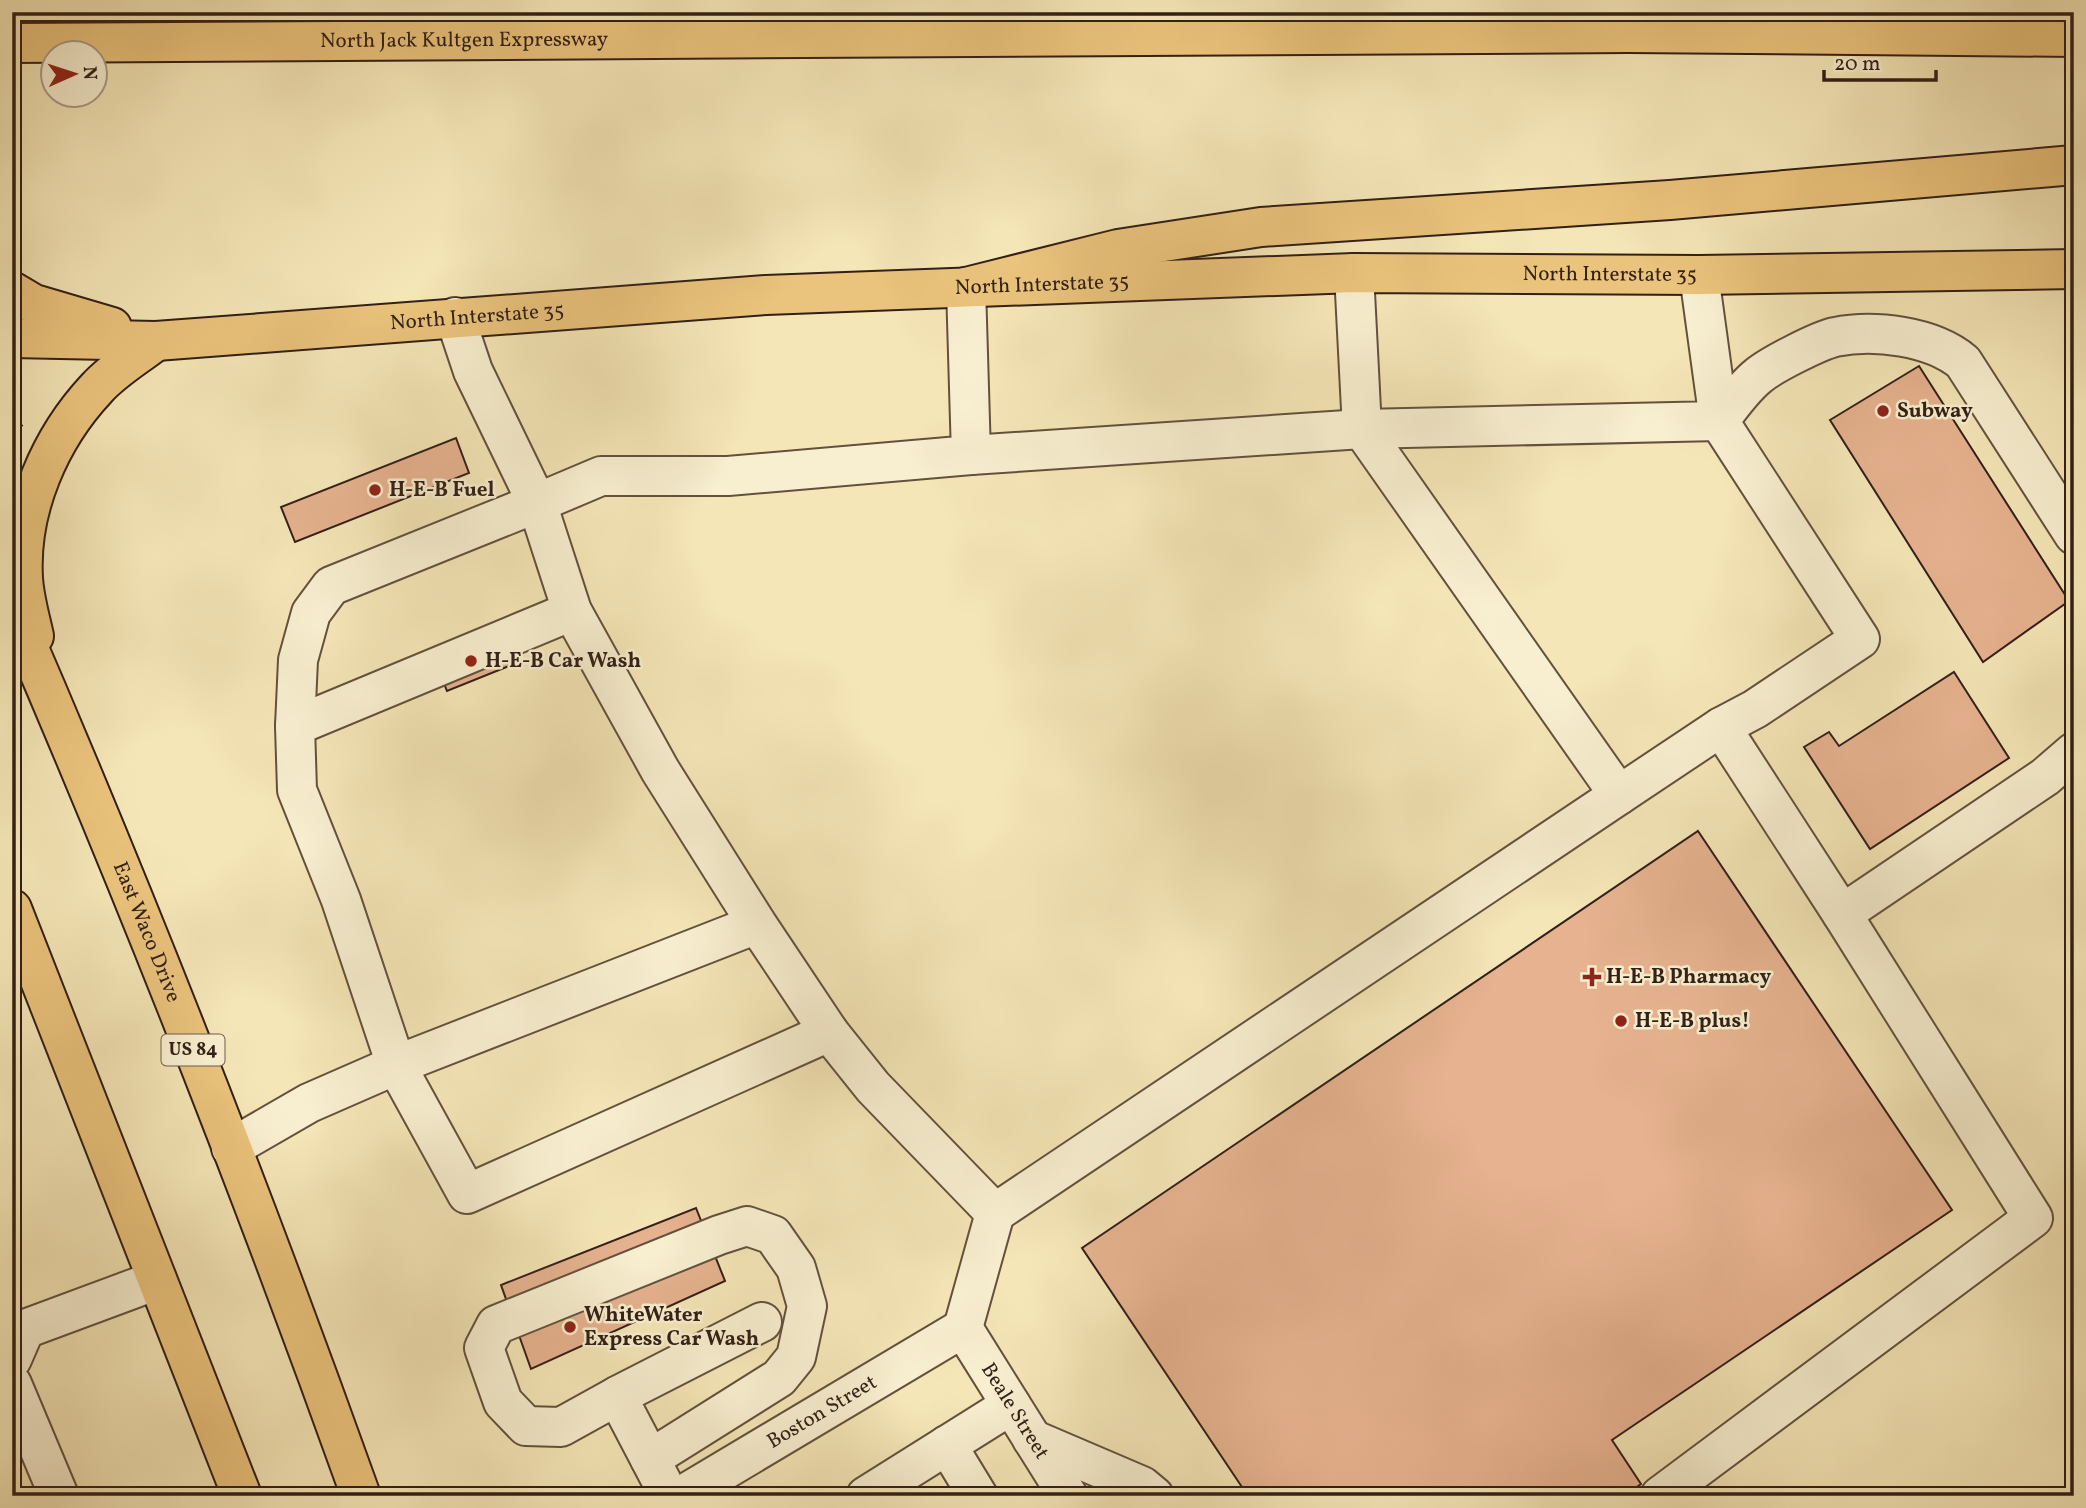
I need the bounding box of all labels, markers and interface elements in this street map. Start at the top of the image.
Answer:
street label: North Jack Kultgen Expressway [320,25,609,56]
north arrow [38,38,108,108]
scale bar [1824,38,1936,82]
text: 20 m [1834,50,1880,79]
text: N [76,66,102,81]
street label: North Interstate 35 [1523,259,1697,289]
street label: North Interstate 35 [954,267,1130,302]
street label: North Interstate 35 [389,296,565,338]
place label: Subway [1897,397,1973,426]
marker: Subway [1875,403,1891,419]
place label: H-E-B Fuel [389,476,495,505]
marker: H-E-B Fuel [367,482,383,498]
place label: H-E-B Car Wash [485,647,641,676]
marker: H-E-B Car Wash [463,653,479,669]
street label: East Waco Drive [105,857,188,1007]
place label: H-E-B Pharmacy [1606,963,1771,992]
marker: H-E-B Pharmacy [1584,969,1600,985]
place label: H-E-B plus! [1635,1007,1750,1036]
marker: H-E-B plus! [1613,1013,1629,1029]
road number: US 84 [162,1034,224,1066]
place label: WhiteWater Express Car Wash [584,1301,760,1354]
marker: WhiteWater Express Car Wash [562,1319,578,1335]
street label: Beale Street [974,1357,1056,1465]
street label: Boston Street [761,1368,882,1456]

